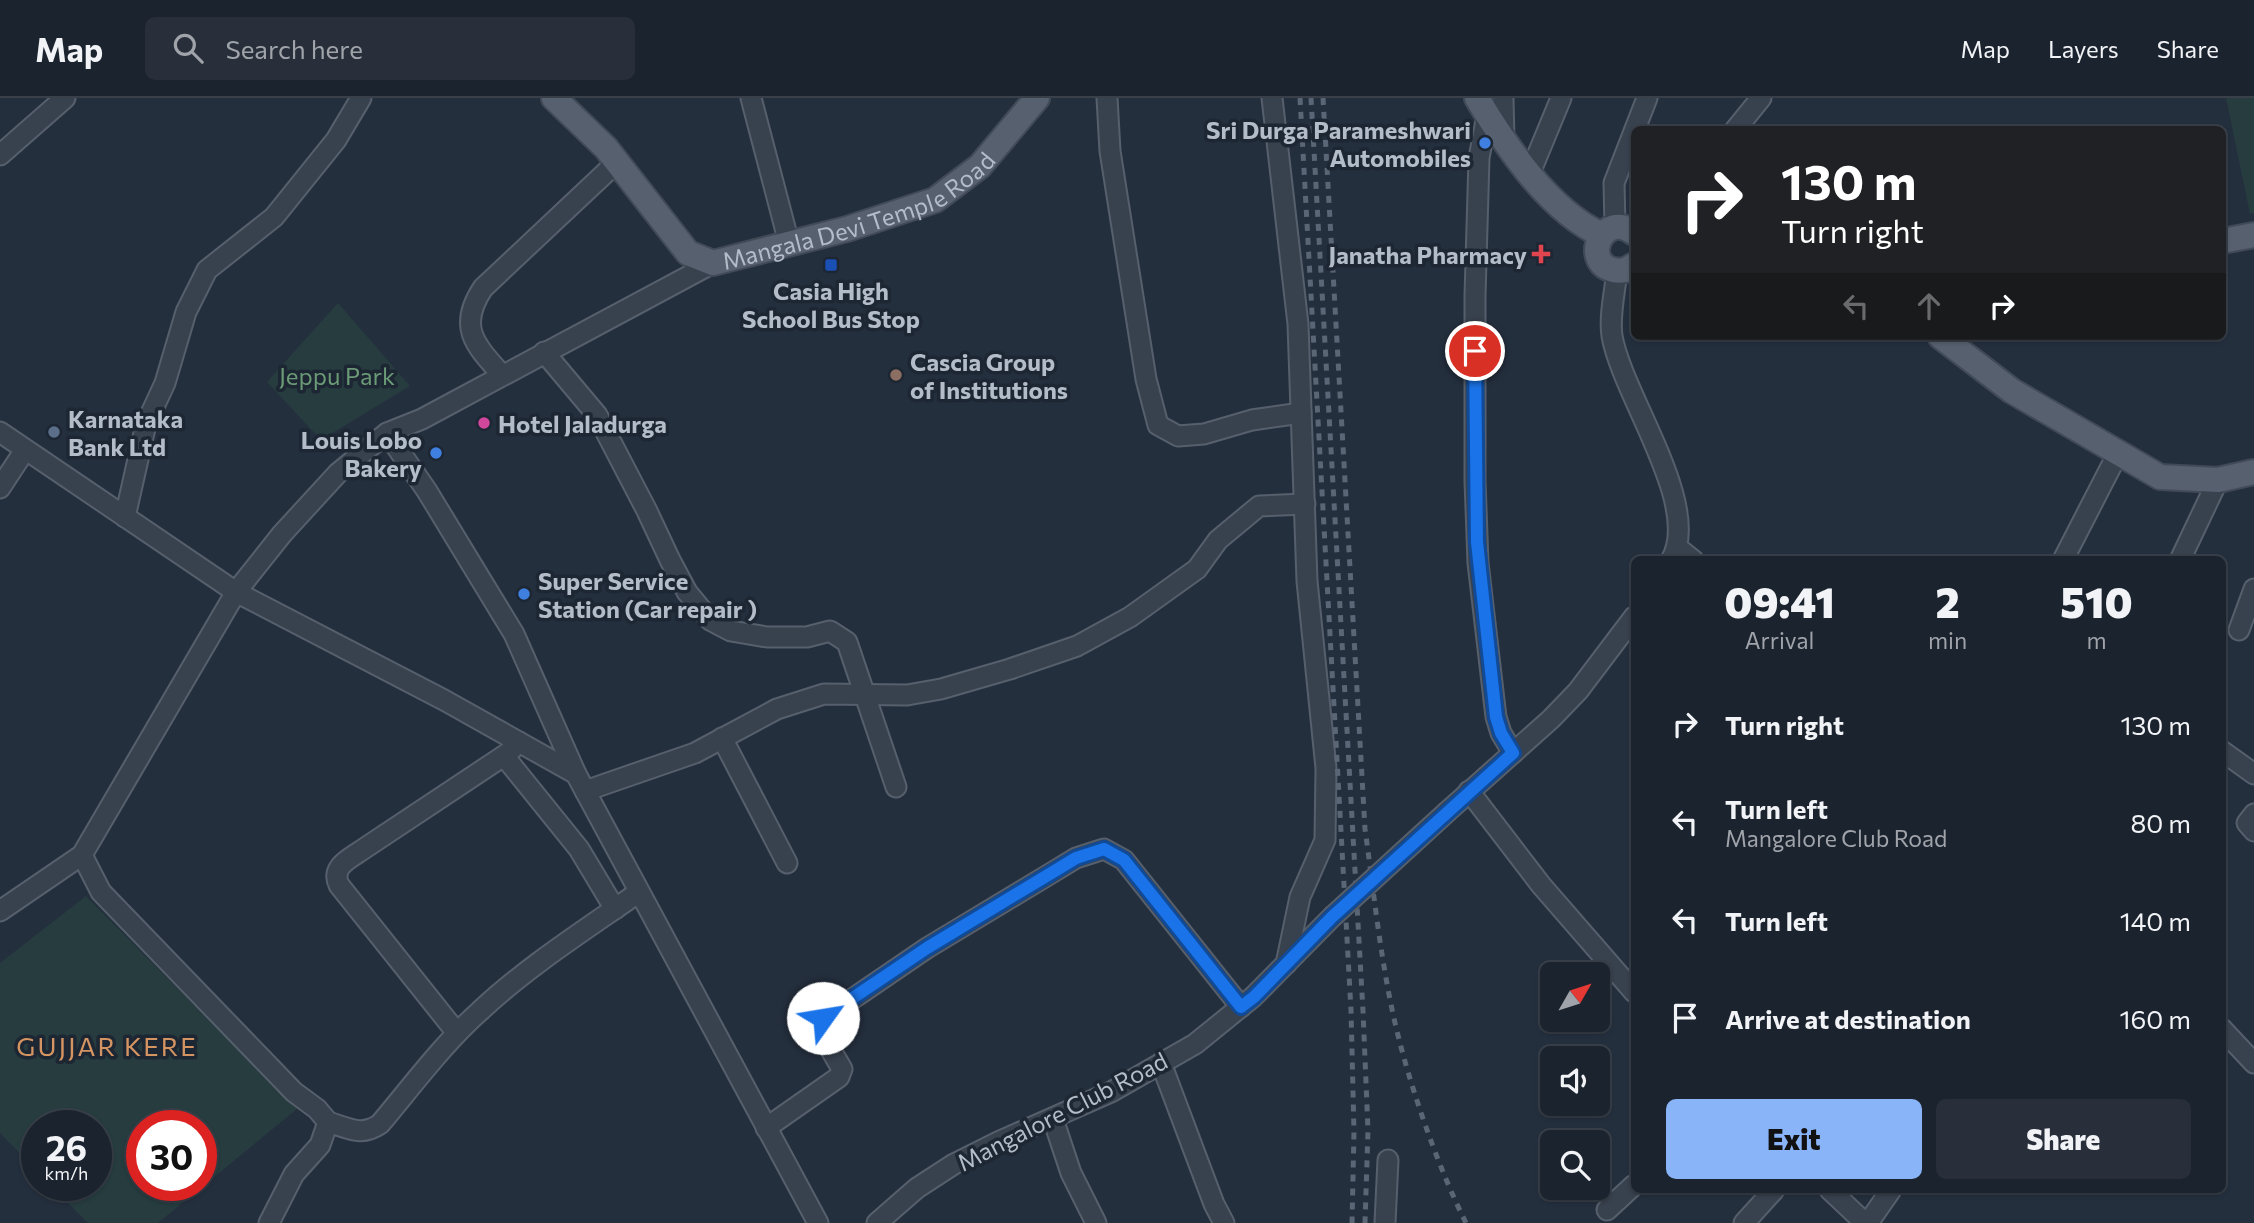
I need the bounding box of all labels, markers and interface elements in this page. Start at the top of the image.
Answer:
search box [145,17,635,80]
text: Map [35,28,103,69]
icon: search [169,29,207,67]
text: Search here [225,33,363,64]
text: Map [1961,34,2010,63]
text: Layers [2048,34,2119,63]
text: Share [2157,34,2219,63]
place label: Sri Durga Parameshwari Automobiles [1206,115,1471,172]
marker: Sri Durga Parameshwari Automobiles [1477,135,1493,151]
street label: Mangala Devi Temple Road [719,146,1000,275]
text: 130 m [1781,150,1916,210]
icon: right [1666,154,1757,245]
text: Turn right [1781,210,1924,250]
place label: Janatha Pharmacy [1328,240,1527,269]
marker: Janatha Pharmacy [1533,246,1549,262]
marker: Casia High School Bus Stop [823,257,839,273]
place label: Casia High School Bus Stop [742,276,920,333]
icon: left [1837,287,1875,325]
icon: ahead [1910,287,1948,325]
icon: right [1983,287,2021,325]
pin [1445,321,1505,381]
icon: arrive [1456,332,1494,370]
place label: Cascia Group of Institutions [910,347,1068,404]
park label: Jeppu Park [279,361,395,390]
marker: Cascia Group of Institutions [888,367,904,383]
place label: Karnataka Bank Ltd [68,404,183,461]
place label: Hotel Jaladurga [498,409,667,438]
marker: Hotel Jaladurga [476,415,492,431]
marker: Karnataka Bank Ltd [46,424,62,440]
place label: Louis Lobo Bakery [301,425,422,482]
marker: Louis Lobo Bakery [428,445,444,461]
place label: Super Service Station (Car repair ) [538,566,757,623]
text: 09:41 [1724,575,1835,627]
text: 2 [1935,575,1960,627]
text: 510 [2060,575,2133,627]
marker: Super Service Station (Car repair ) [516,586,532,602]
text: Arrival [1745,626,1814,654]
text: min [1928,626,1967,654]
text: m [2086,626,2107,654]
icon: right [1666,705,1704,743]
text: Turn right [1725,709,1844,740]
text: 130 m [2120,709,2191,740]
text: Turn left [1725,793,1828,824]
icon: left [1666,803,1704,841]
text: 80 m [2131,807,2191,838]
text: Mangalore Club Road [1725,824,1947,852]
icon: left [1666,901,1704,939]
text: Turn left [1725,905,1828,936]
text: 140 m [2120,905,2191,936]
north arrow [1540,962,1610,1032]
map controls [1540,962,1610,1200]
position arrow [786,981,860,1055]
icon: arrive [1666,999,1704,1037]
text: Arrive at destination [1725,1003,1971,1034]
text: 160 m [2119,1003,2191,1034]
district label: GUJJAR KERE [16,1030,198,1061]
street label: Mangalore Club Road [952,1045,1172,1177]
button: sound [1540,1046,1610,1116]
button: Exit [1666,1099,1922,1179]
button: Share [1936,1099,2191,1179]
speed limit sign: 30 [126,1110,217,1201]
text: 26 [46,1125,87,1168]
button: search [1540,1130,1610,1200]
text: km/h [45,1162,88,1184]

